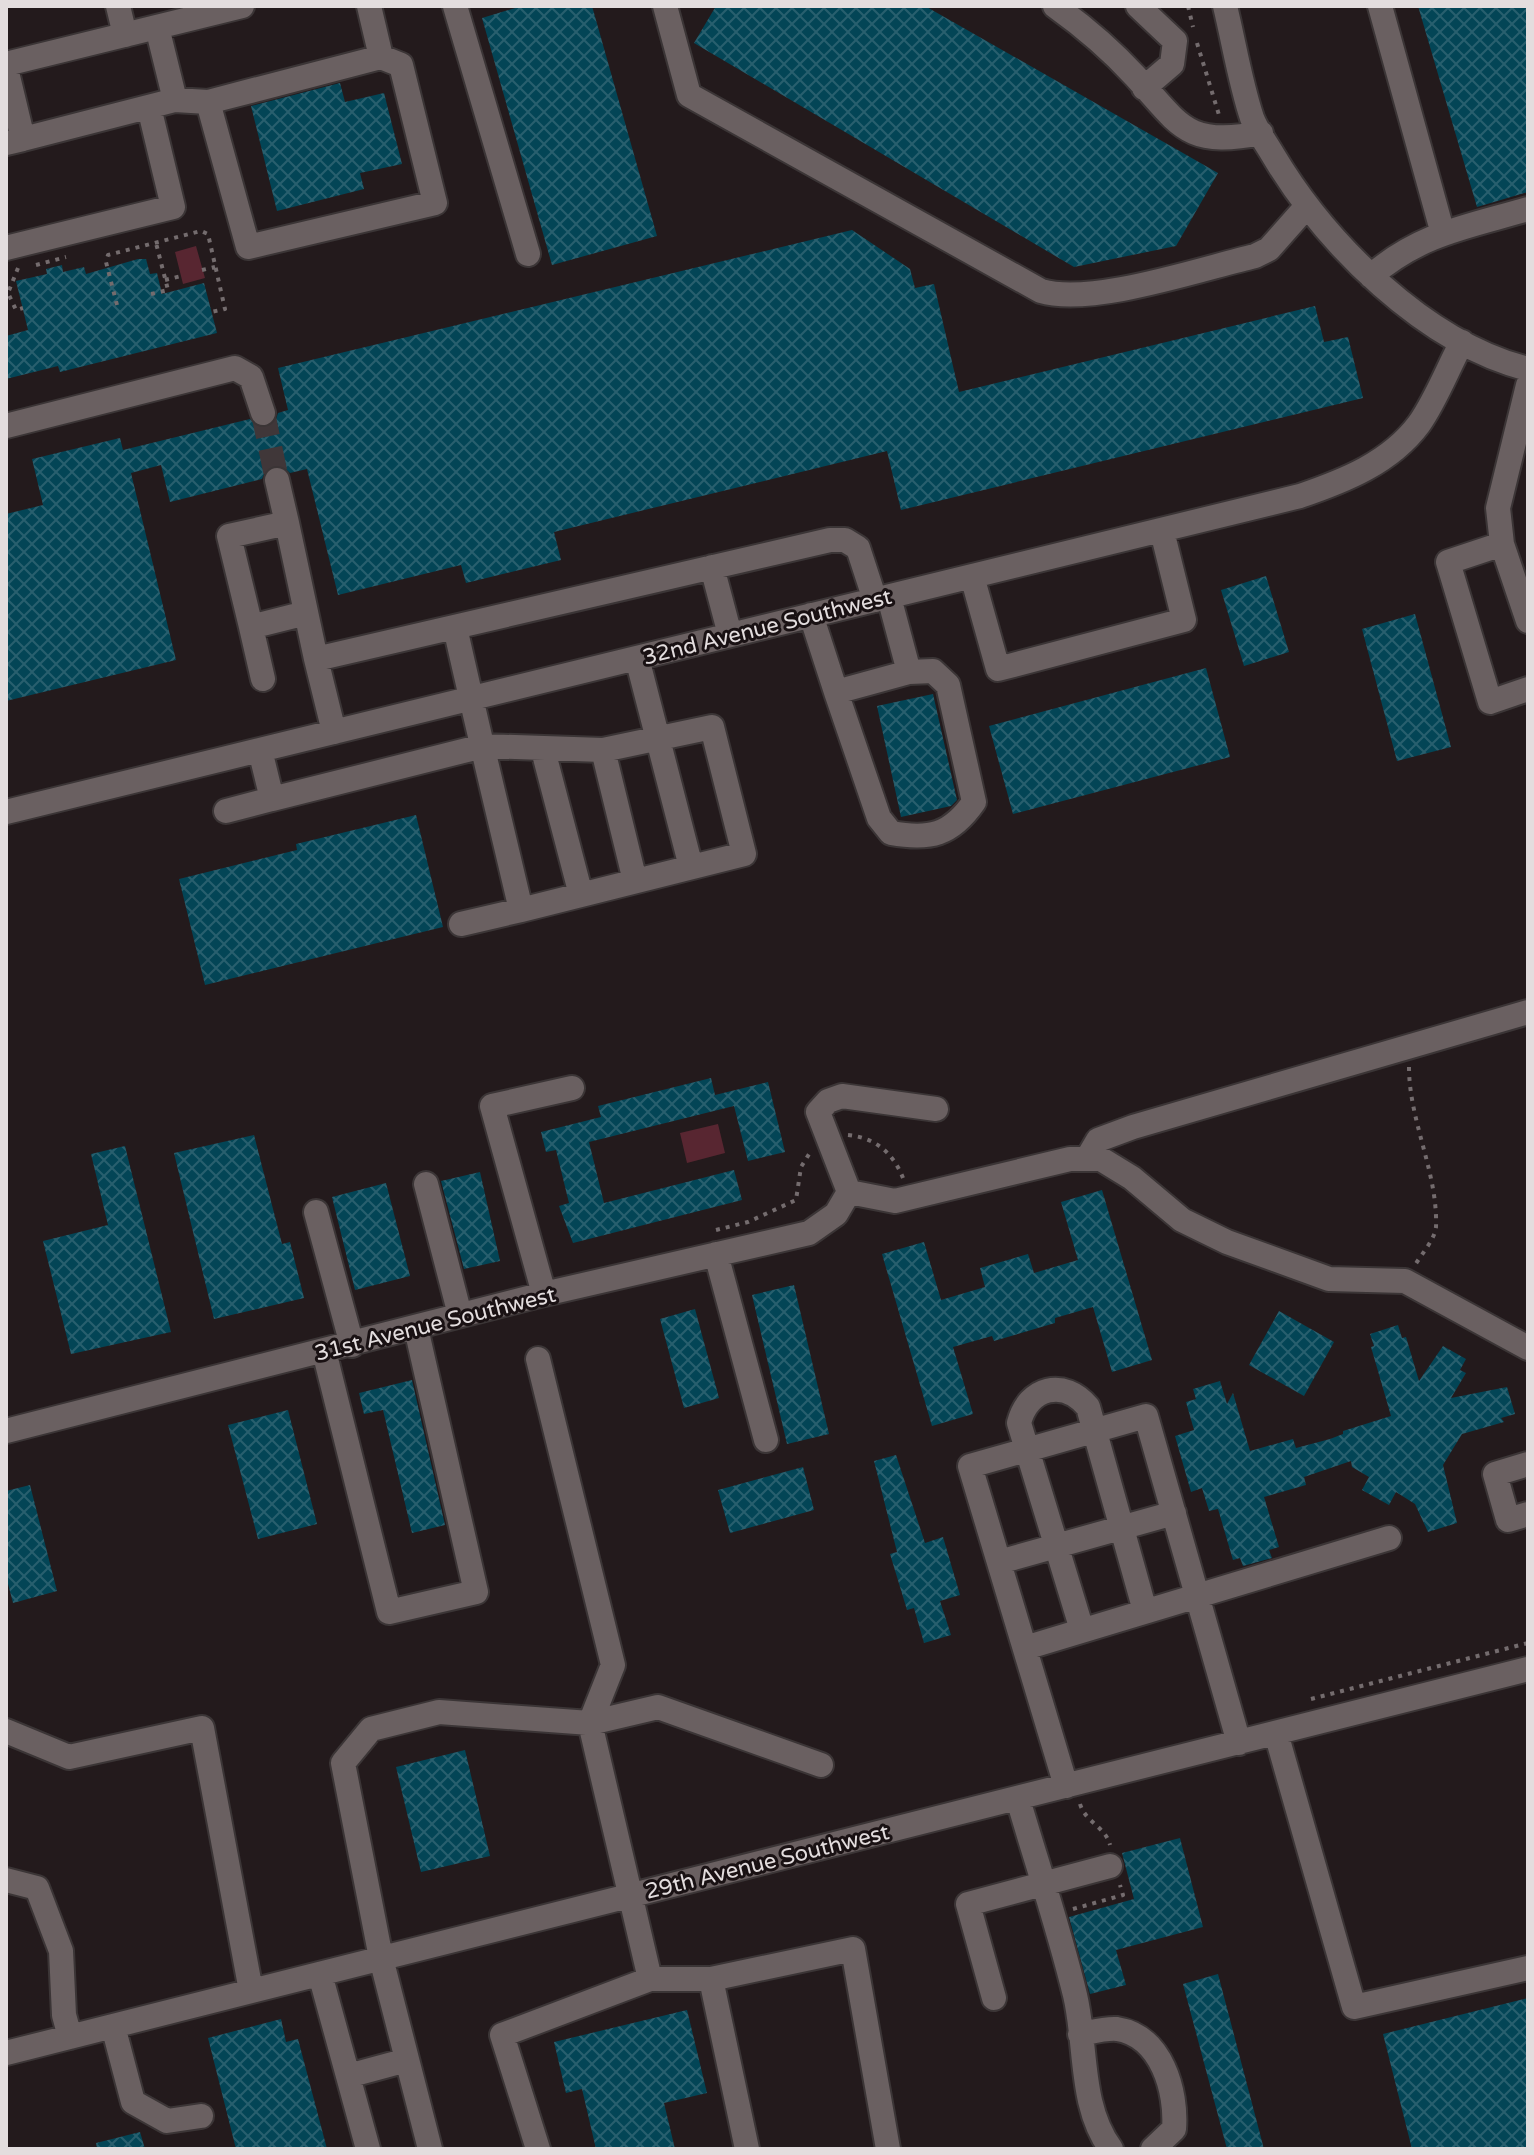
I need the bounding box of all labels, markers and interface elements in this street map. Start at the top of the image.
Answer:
street label: 32nd Avenue Southwest [640,583,894,671]
street label: 31st Avenue Southwest [312,1281,558,1366]
street label: 29th Avenue Southwest [643,1819,892,1905]

